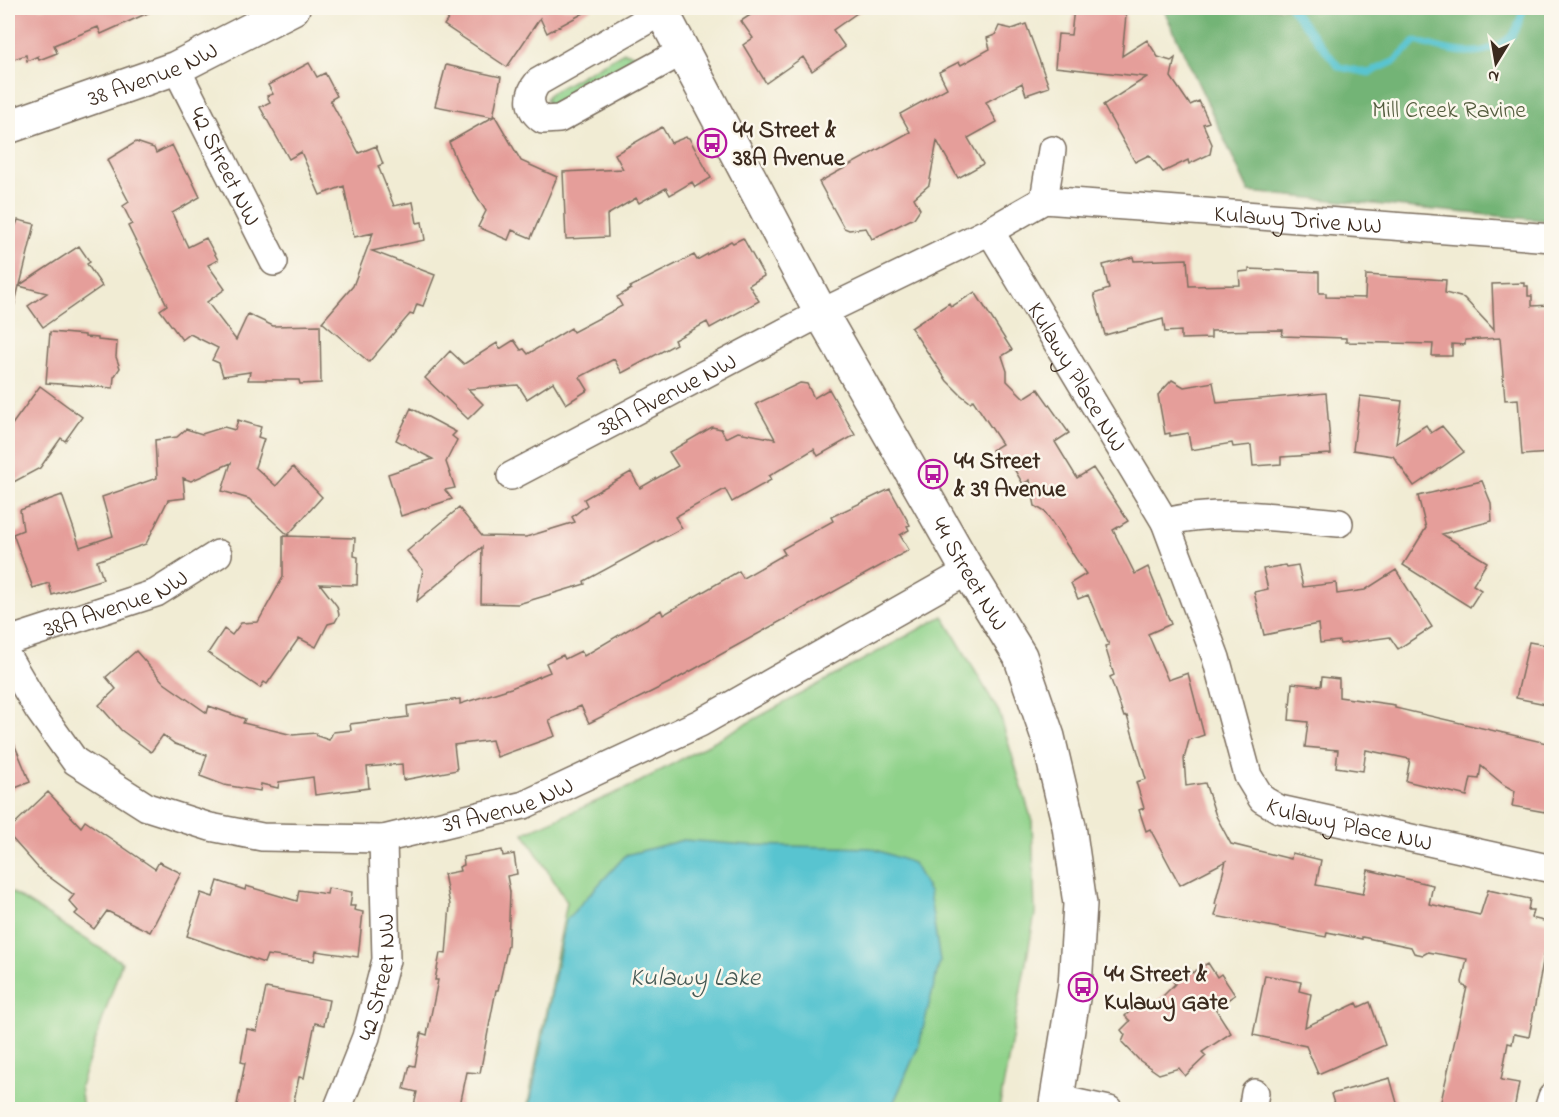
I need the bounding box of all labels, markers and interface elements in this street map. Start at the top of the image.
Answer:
north arrow [1466,33,1526,93]
street label: 38 Avenue NW [83,34,225,118]
text: N [1486,63,1501,89]
park label: Mill Creek Ravine [1372,94,1526,129]
street label: 42 Street NW [179,102,268,233]
place label: 44 Street & 38A Avenue [732,114,846,177]
bus stop icon: 44 Street & 38A Avenue [696,127,728,159]
street label: Kulawy Drive NW [1212,198,1383,245]
street label: Kulawy Place NW [1017,296,1134,459]
street label: 38A Avenue NW [592,345,744,447]
place label: 44 Street & 39 Avenue [953,445,1067,508]
bus stop icon: 44 Street & 39 Avenue [917,458,949,490]
street label: 44 Street NW [921,511,1016,638]
street label: 38A Avenue NW [39,562,196,648]
street label: 39 Avenue NW [439,769,580,844]
street label: Kulawy Place NW [1258,790,1435,862]
street label: 42 Street NW [351,913,406,1045]
place label: 44 Street & Kulawy Gate [1104,958,1229,1022]
water label: Kulawy Lake [630,960,762,998]
bus stop icon: 44 Street & Kulawy Gate [1067,971,1099,1003]

